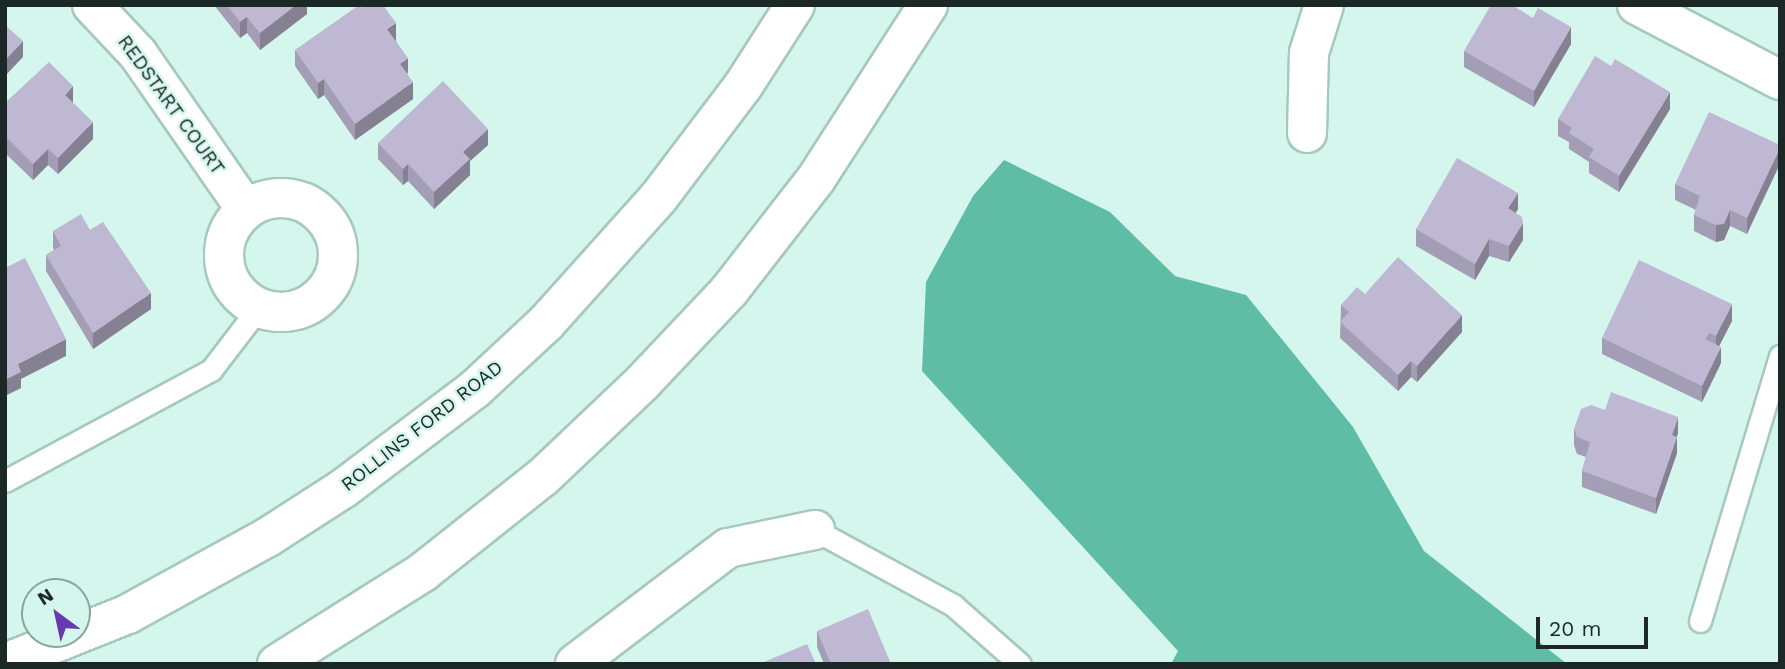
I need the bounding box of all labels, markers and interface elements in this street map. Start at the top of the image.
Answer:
street label: REDSTART COURT [113,31,229,179]
street label: ROLLINS FORD ROAD [337,356,507,496]
north arrow [21,578,91,648]
text: N [33,583,58,610]
scale bar [1540,602,1652,646]
text: 20 m [1549,616,1601,641]

